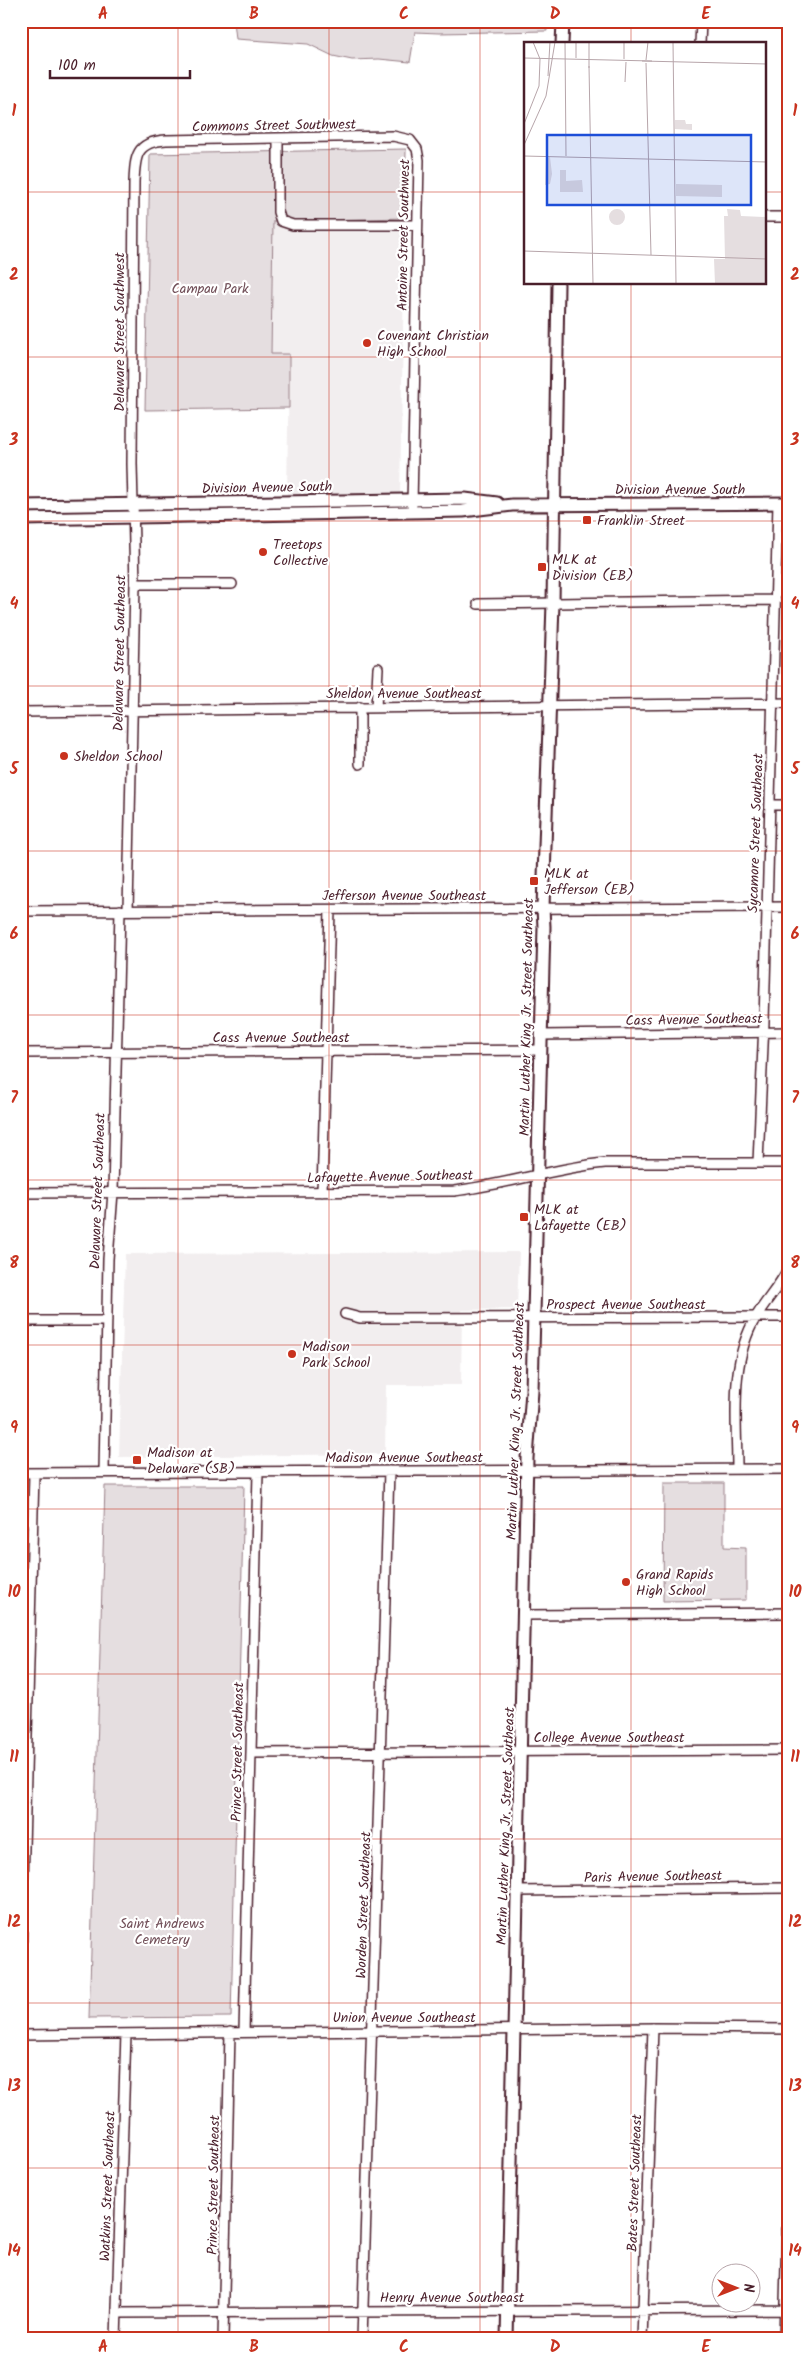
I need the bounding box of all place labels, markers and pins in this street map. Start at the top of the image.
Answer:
place label: Covenant Christian High School [377,325,489,363]
marker: Covenant Christian High School [361,337,373,349]
place label: Franklin Street [597,510,685,532]
marker: Franklin Street [581,514,593,526]
place label: Treetops Collective [273,534,329,572]
marker: Treetops Collective [257,546,269,558]
place label: MLK at Division (EB) [552,549,633,587]
marker: MLK at Division (EB) [536,561,548,573]
place label: Sheldon School [74,746,163,768]
marker: Sheldon School [58,750,70,762]
place label: MLK at Jefferson (EB) [544,863,635,901]
marker: MLK at Jefferson (EB) [528,875,540,887]
place label: MLK at Lafayette (EB) [534,1199,627,1237]
marker: MLK at Lafayette (EB) [518,1211,530,1223]
place label: Madison Park School [302,1336,371,1374]
marker: Madison Park School [286,1348,298,1360]
place label: Madison at Delaware (SB) [147,1442,235,1480]
marker: Madison at Delaware (SB) [131,1454,143,1466]
place label: Grand Rapids High School [636,1564,714,1602]
marker: Grand Rapids High School [620,1576,632,1588]

